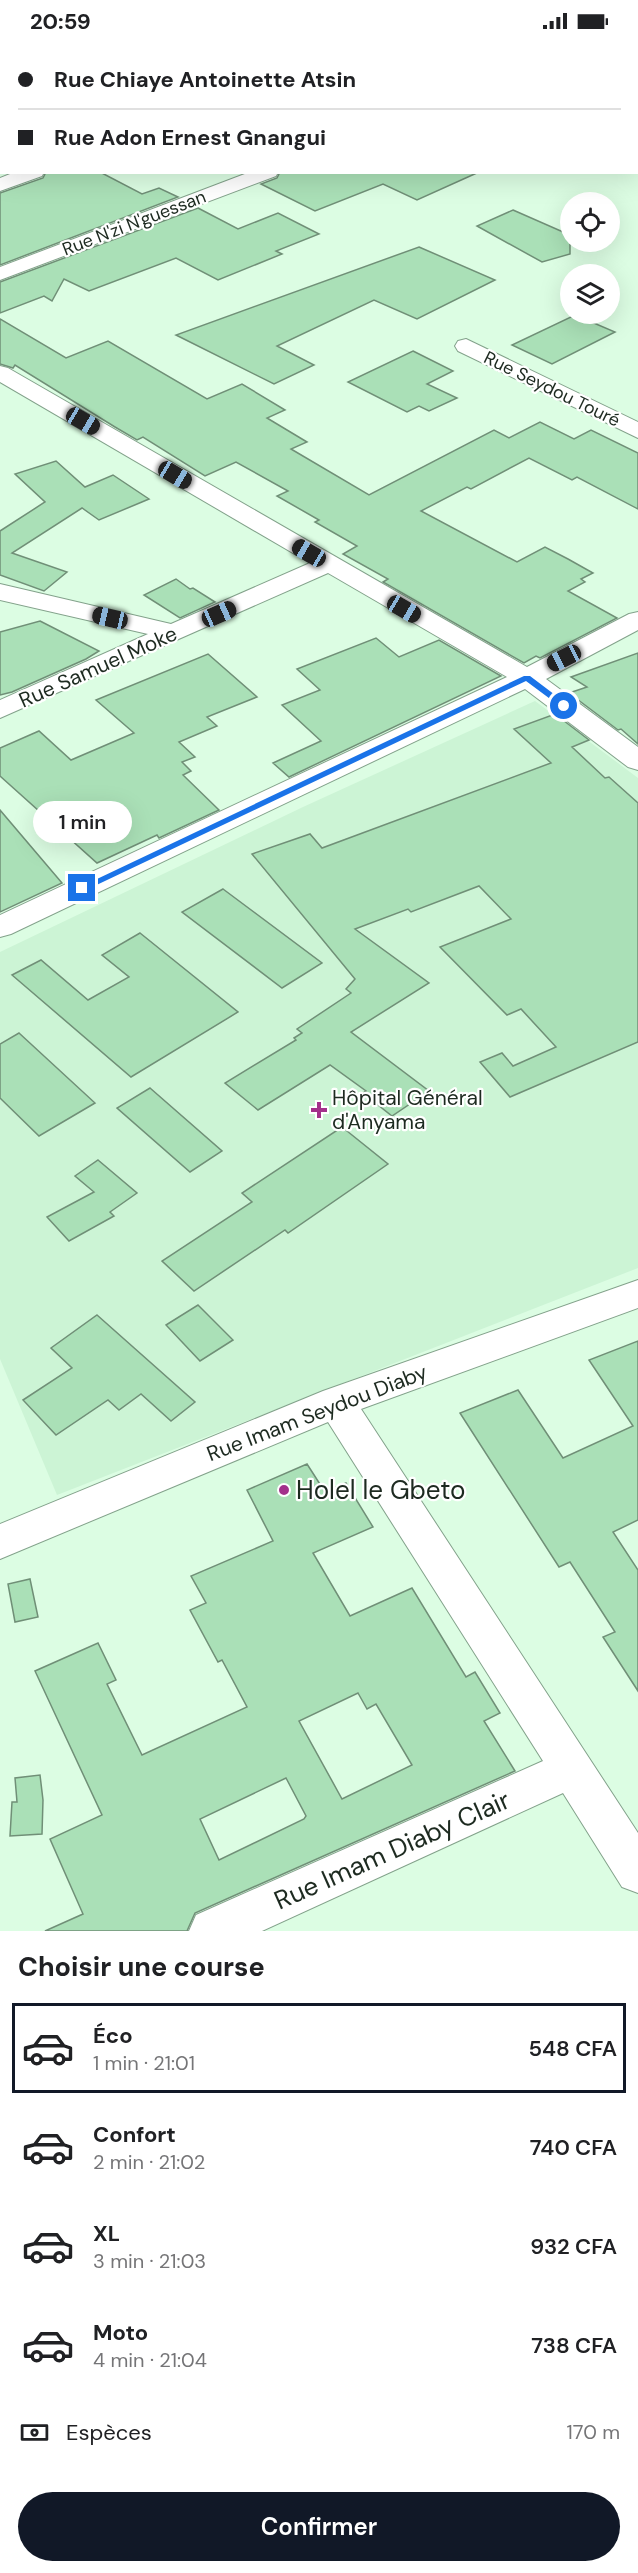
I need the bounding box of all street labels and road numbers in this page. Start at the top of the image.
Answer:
street label: Rue N'zi N'guessan [59,185,209,261]
street label: Rue Seydou Touré [480,346,624,432]
street label: Rue Samuel Moke [14,620,182,714]
street label: Rue Imam Seydou Diaby [203,1358,431,1468]
street label: Rue Imam Diaby Clair [269,1783,515,1917]

